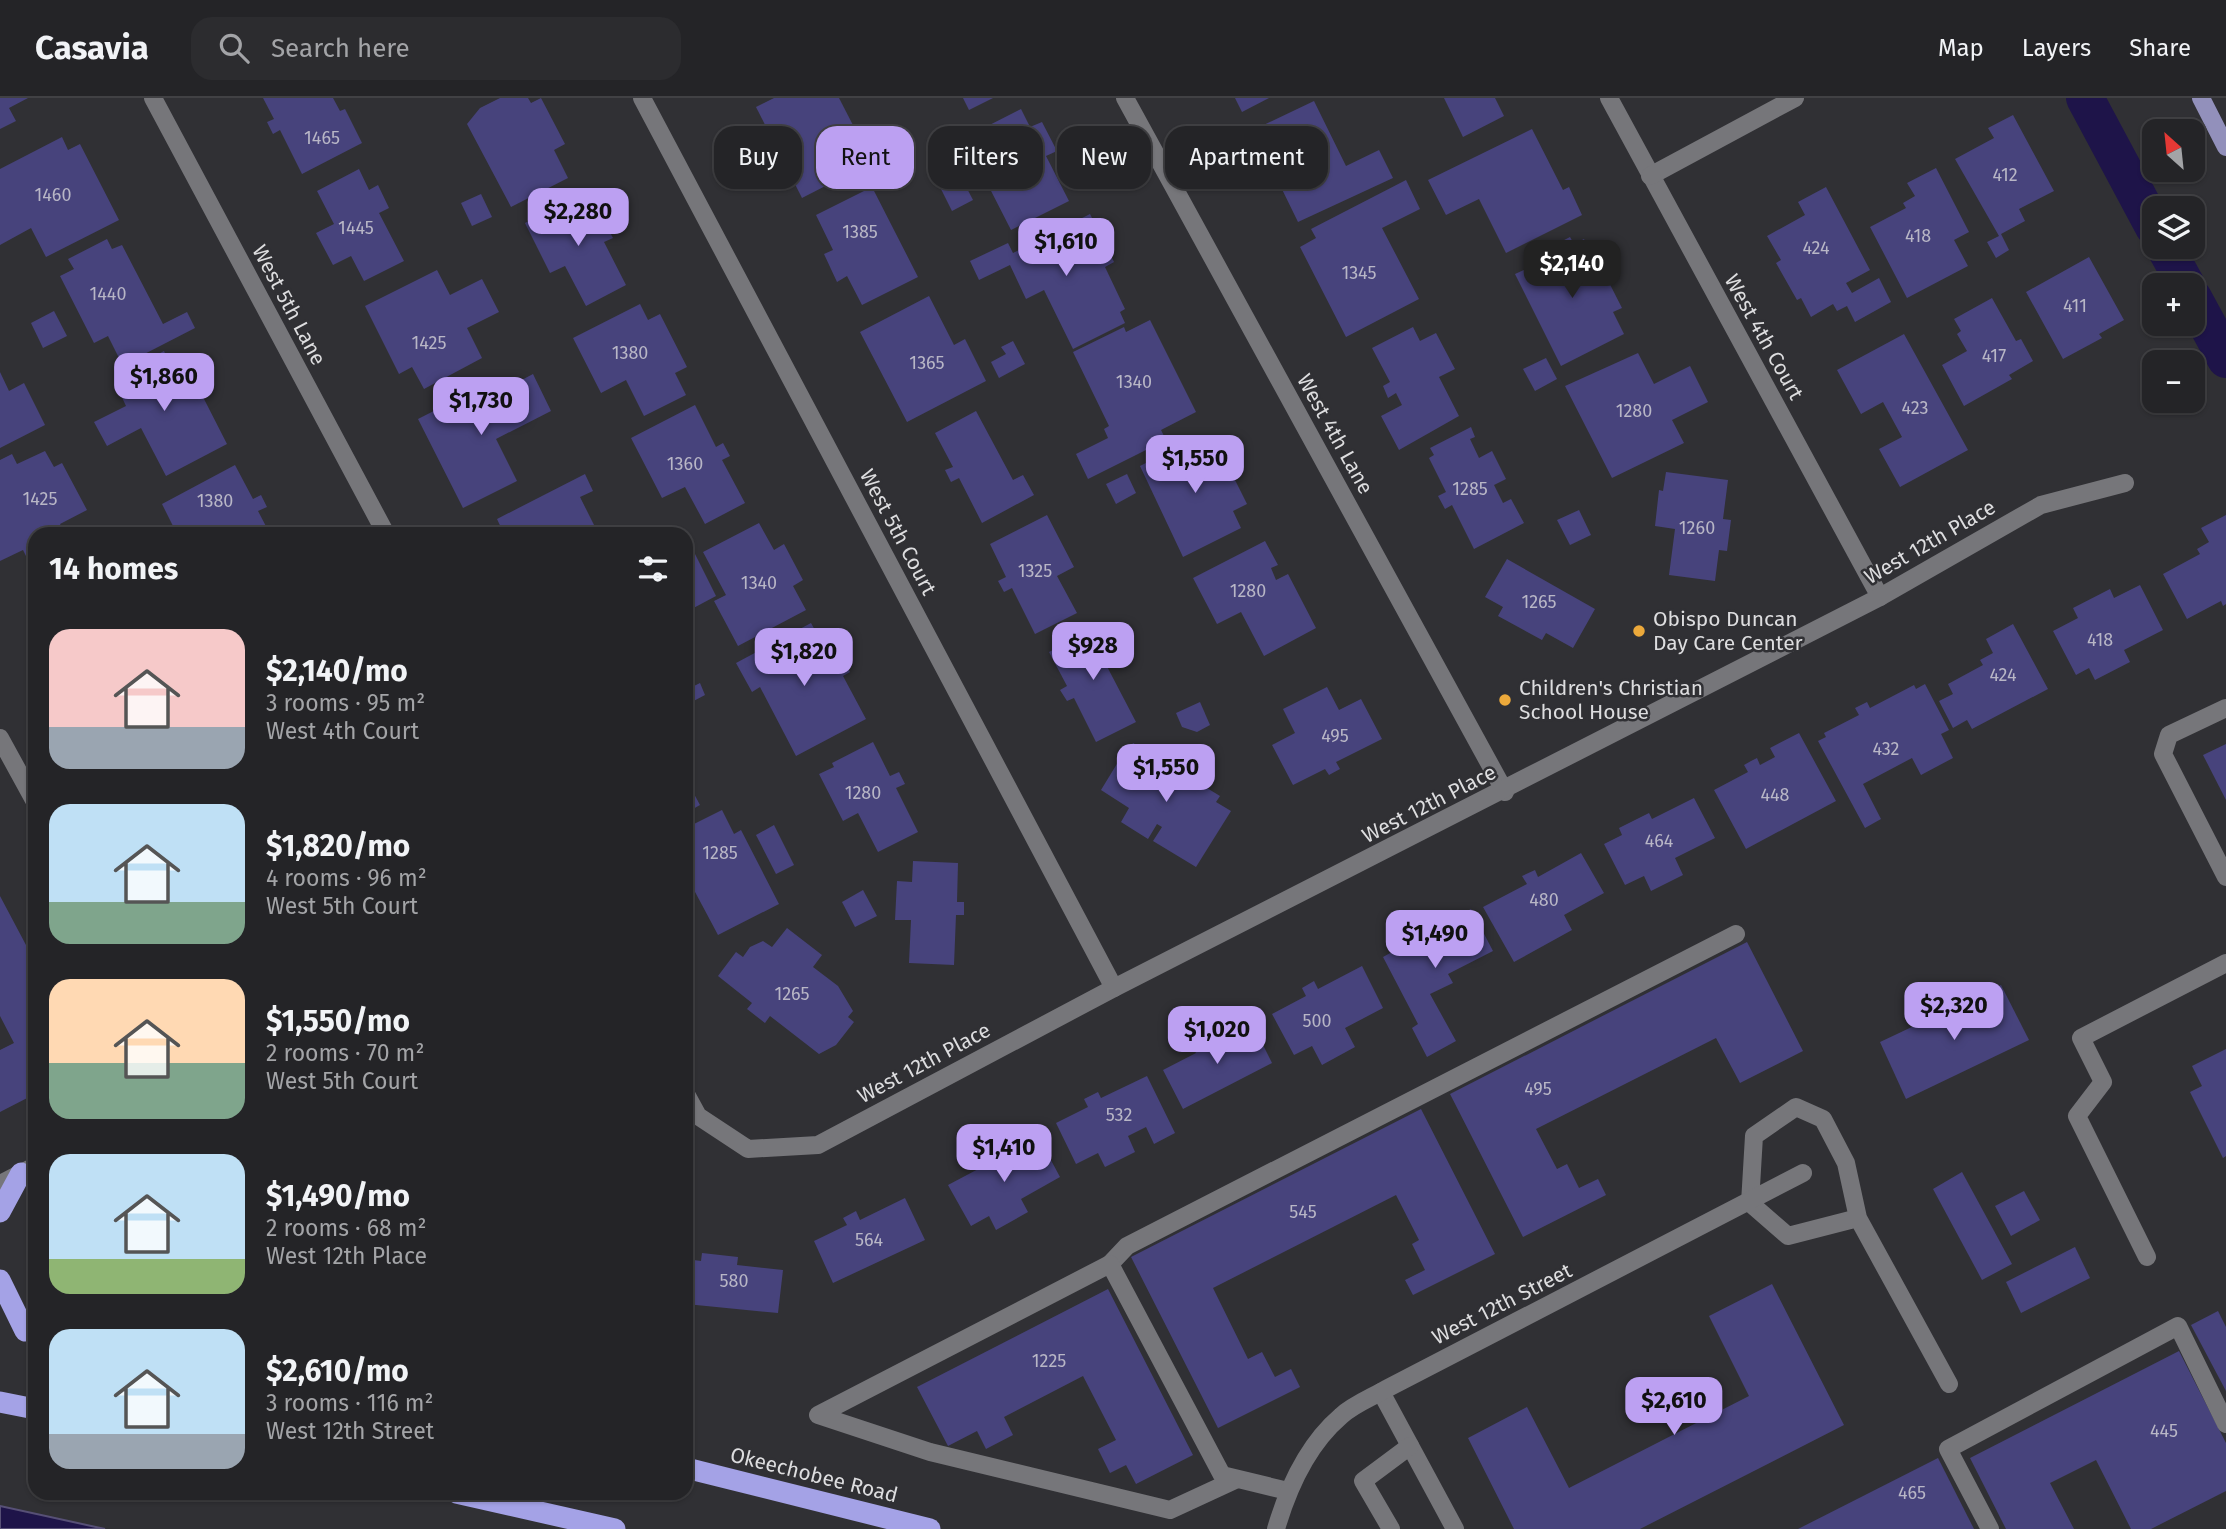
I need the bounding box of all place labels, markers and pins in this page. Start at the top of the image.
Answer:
pin: $2,280 [521,188,635,248]
pin: $1,610 [1009,218,1123,278]
pin: $2,140 [1515,240,1629,300]
pin: $1,860 [107,354,221,413]
pin: $1,730 [424,378,538,437]
pin: $1,550 [1138,436,1252,495]
place label: Obispo Duncan Day Care Center [1653,606,1803,656]
pin: $928 [1052,622,1134,682]
marker: Obispo Duncan Day Care Center [1631,623,1647,639]
pin: $1,820 [747,628,861,688]
place label: Children's Christian School House [1519,675,1703,725]
marker: Children's Christian School House [1497,692,1513,708]
pin: $1,550 [1109,744,1223,804]
pin: $1,490 [1378,910,1492,970]
pin: $2,320 [1897,982,2011,1042]
pin: $1,020 [1160,1006,1274,1066]
pin: $1,410 [947,1124,1061,1184]
pin: $2,610 [1617,1378,1731,1437]

